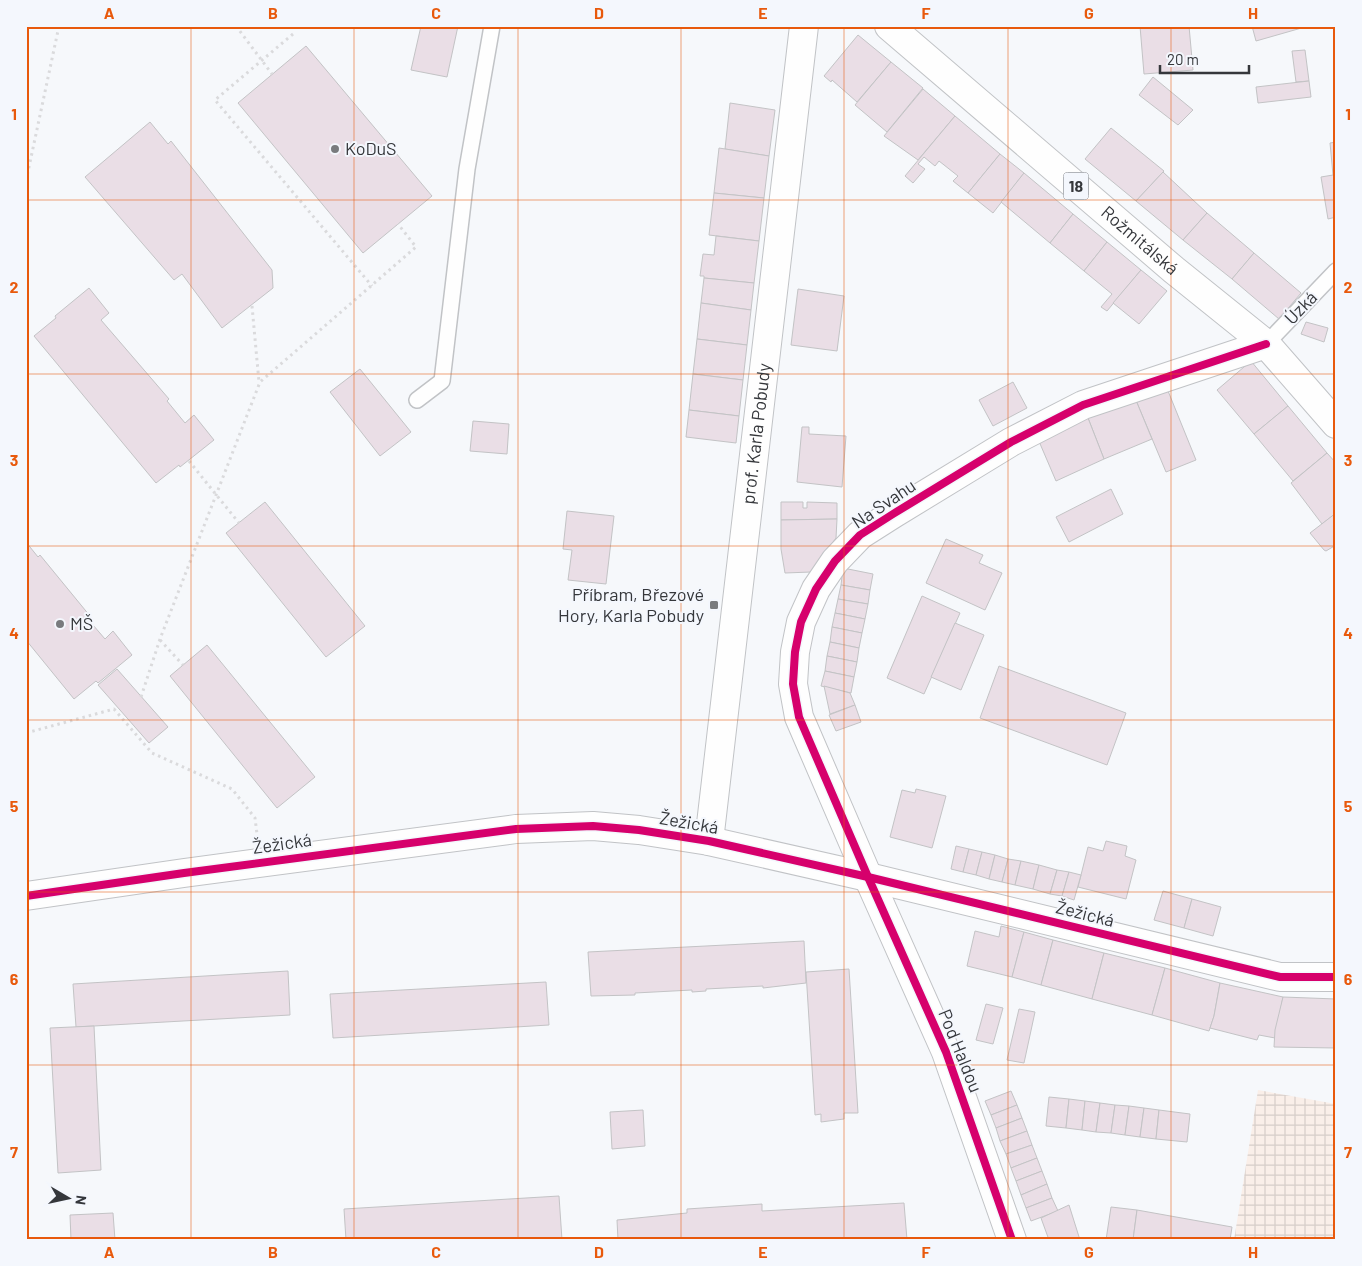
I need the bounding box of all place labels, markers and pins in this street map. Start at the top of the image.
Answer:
place label: KoDuS [345,137,397,159]
marker: KoDuS [329,143,341,155]
place label: Příbram, Březové Hory, Karla Pobudy [558,583,704,626]
marker: Příbram, Březové Hory, Karla Pobudy [708,599,720,611]
place label: MŠ [70,612,93,634]
marker: MŠ [54,618,66,630]

